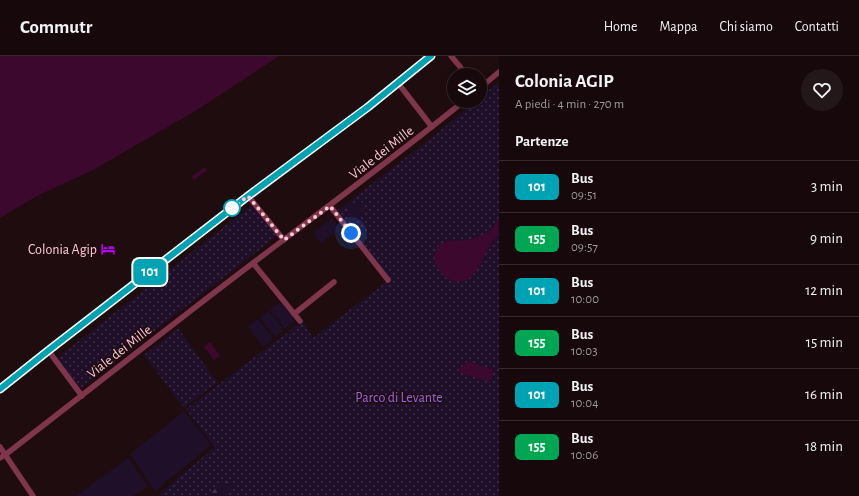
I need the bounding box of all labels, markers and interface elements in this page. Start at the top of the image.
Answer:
text: Commutr [20,18,92,37]
text: Home [604,20,637,34]
text: Mappa [659,20,698,34]
text: Chi siamo [720,20,773,34]
text: Contatti [795,20,839,34]
map controls [447,68,487,108]
button: layers [447,68,487,108]
button: heart [801,69,843,111]
text: Colonia AGIP [515,72,614,91]
text: A piedi · 4 min · 270 m [515,98,624,111]
street label: Viale dei Mille [347,124,416,182]
text: Partenze [515,134,569,149]
text: Bus [571,171,593,186]
text: 3 min [811,179,843,194]
text: 101 [528,180,546,194]
text: 09:51 [571,189,597,202]
unlabelled marker [223,199,241,217]
your location [341,223,361,243]
text: Bus [571,223,593,238]
text: 9 min [810,231,843,246]
text: 155 [528,232,546,246]
hotel icon: Colonia Agip [100,241,116,257]
text: 09:57 [571,241,598,254]
place label: Colonia Agip [28,243,97,257]
line badge: 101 [127,259,173,285]
text: 101 [141,265,159,279]
text: Bus [571,275,593,290]
text: 12 min [805,283,843,298]
text: 101 [528,284,546,298]
text: 10:00 [571,293,599,306]
street label: Viale dei Mille [85,323,154,381]
text: Bus [571,327,593,342]
text: 15 min [806,335,843,350]
text: 155 [528,336,546,350]
text: 10:03 [571,345,598,358]
text: Bus [571,379,593,394]
text: 16 min [805,387,843,402]
text: 101 [528,388,546,402]
park label: Parco di Levante [355,391,443,405]
text: 10:04 [571,397,598,410]
text: Bus [571,431,593,446]
text: 18 min [805,439,843,454]
text: 155 [528,440,546,454]
text: 10:06 [571,449,598,462]

